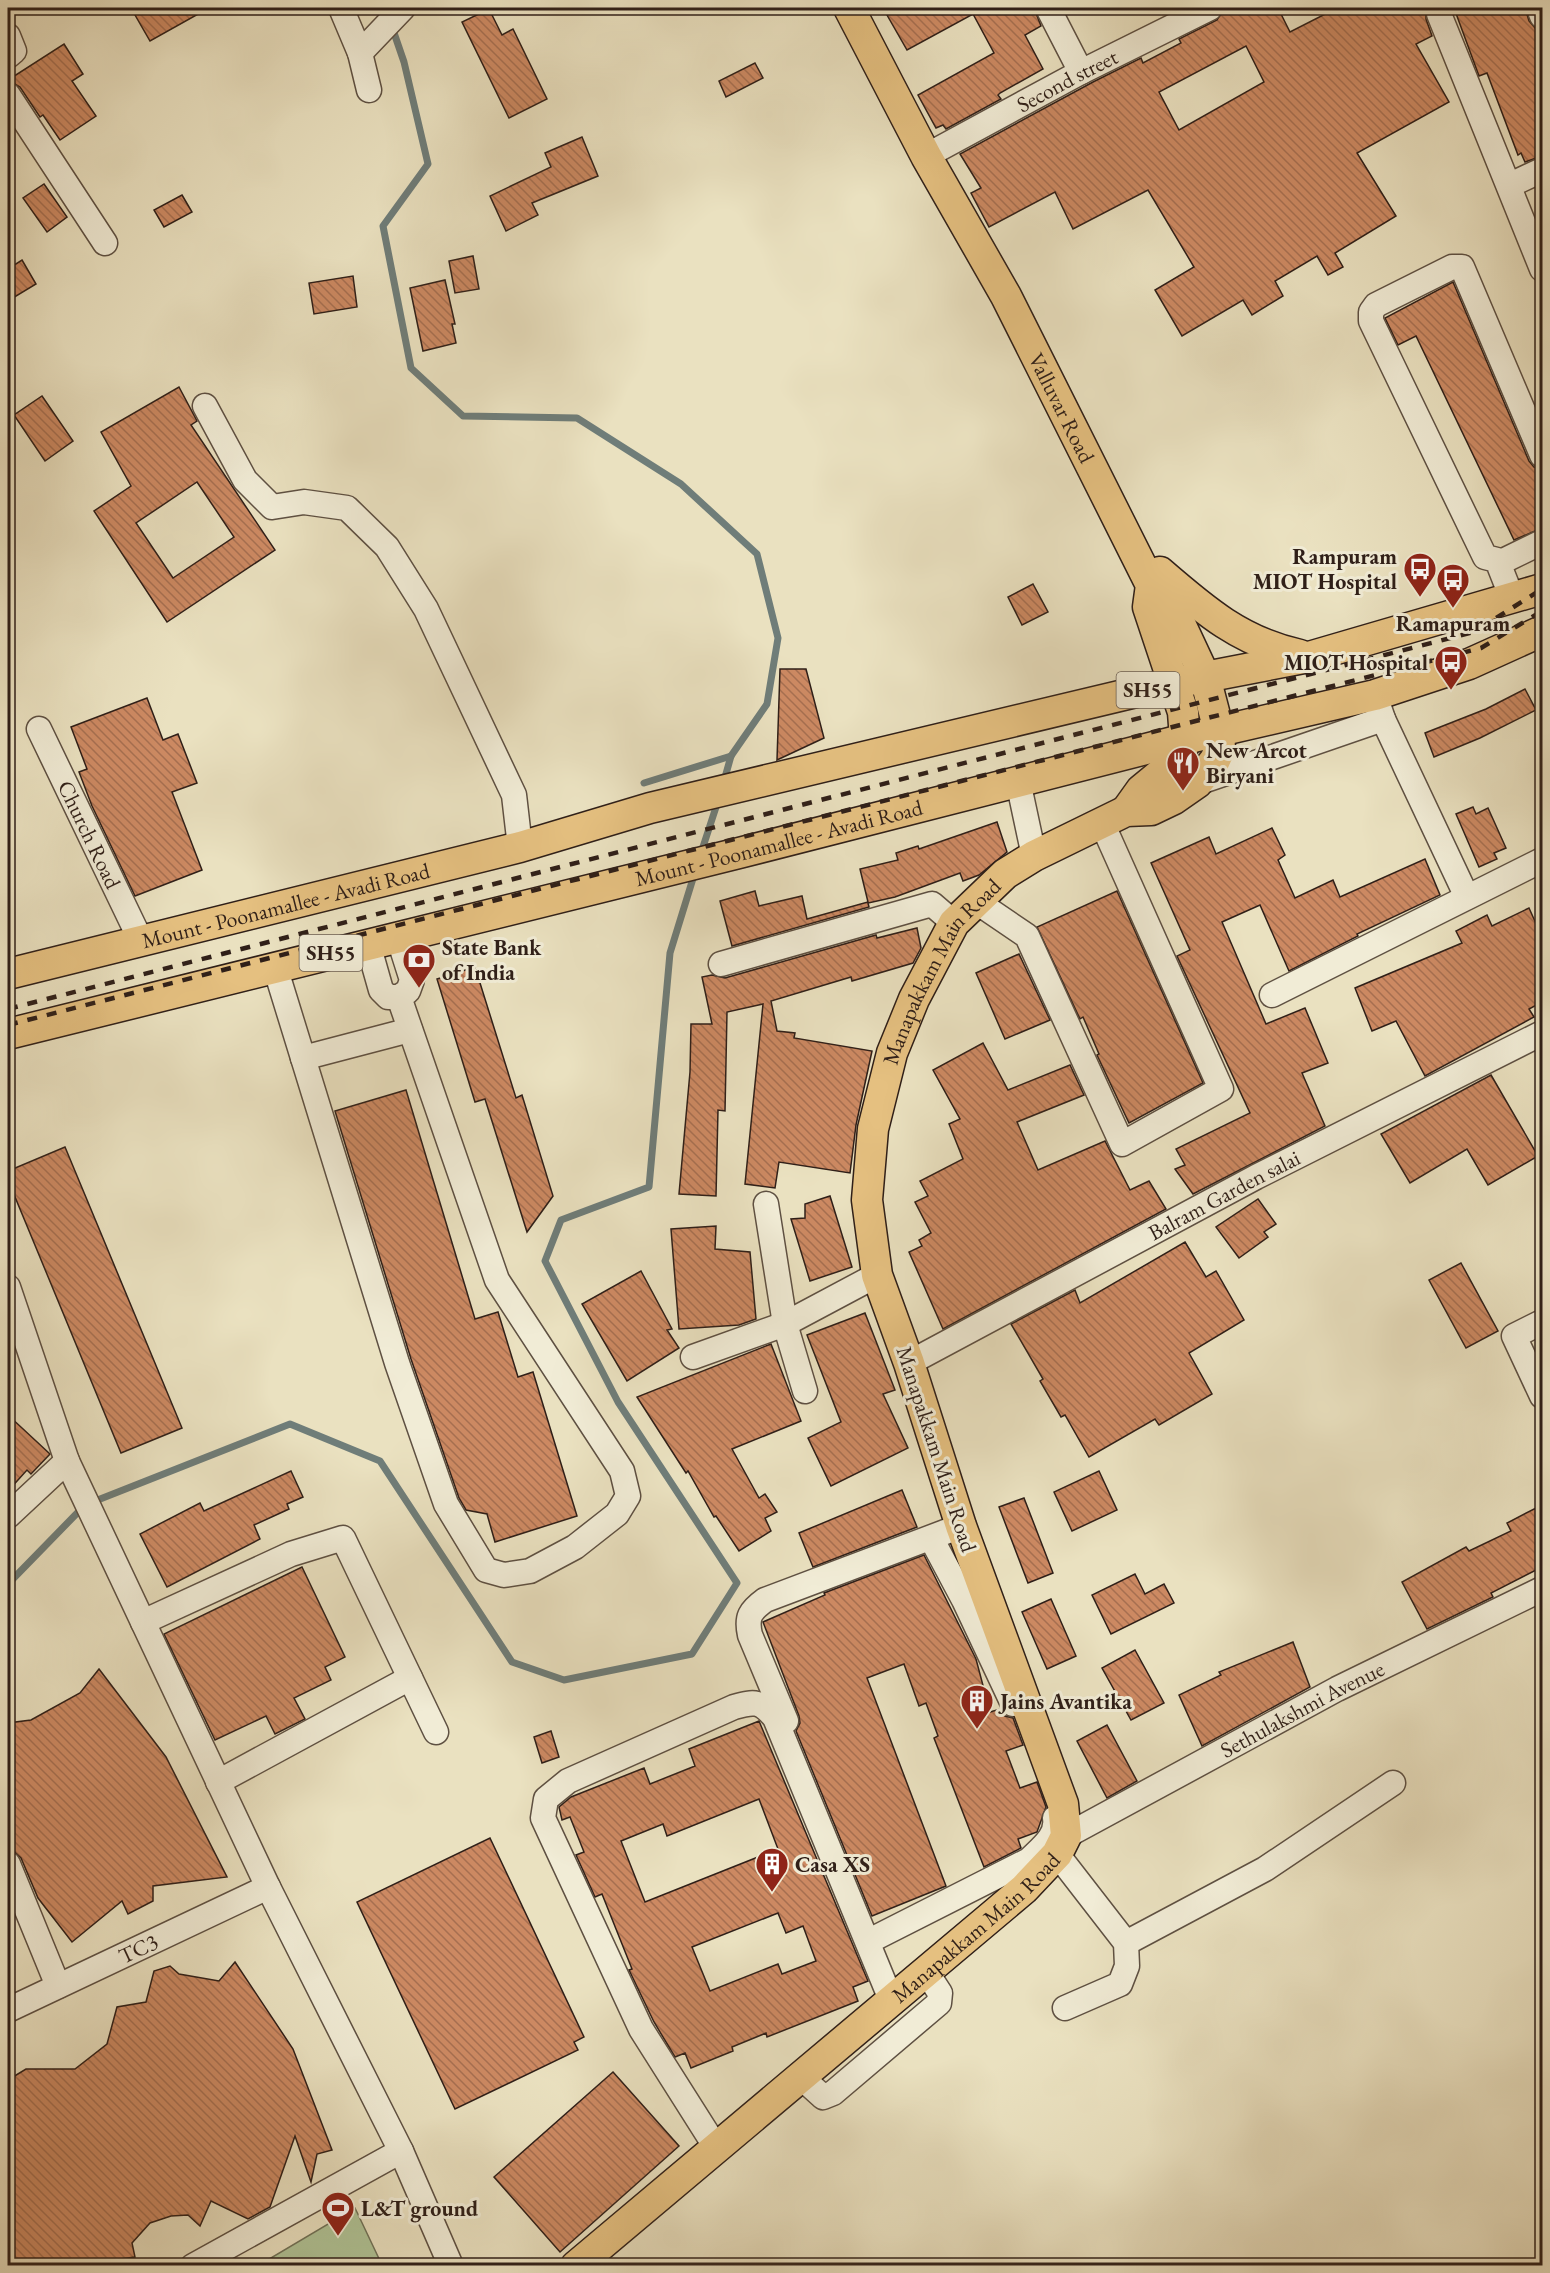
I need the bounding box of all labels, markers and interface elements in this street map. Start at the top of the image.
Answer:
street label: Second street [1011,42,1123,119]
street label: Valluvar Road [1022,348,1102,469]
place label: Rampuram MIOT Hospital [1253,542,1397,596]
bus stop icon: Rampuram MIOT Hospital [1402,551,1438,598]
bus stop icon: Ramapuram [1435,562,1471,609]
place label: Ramapuram [1396,609,1510,638]
bus stop icon: MIOT Hospital [1433,644,1469,691]
place label: MIOT Hospital [1284,648,1428,677]
road number: SH55 [1116,672,1180,708]
place label: New Arcot Biryani [1206,736,1307,790]
restaurant icon: New Arcot Biryani [1165,745,1201,792]
street label: Church Road [51,776,128,894]
street label: Mount - Poonamallee - Avadi Road [632,792,926,893]
street label: Mount - Poonamallee - Avadi Road [139,856,433,955]
street label: Manapakkam Main Road [876,871,1008,1068]
place label: State Bank of India [442,933,542,987]
road number: SH55 [300,935,362,971]
bank icon: State Bank of India [401,942,437,989]
street label: Balram Garden salai [1143,1143,1305,1247]
street label: Manapakkam Main Road [890,1343,984,1557]
street label: Sethulakshmi Avenue [1215,1654,1389,1765]
building icon: Jains Avantika [959,1683,995,1730]
place label: Jains Avantika [998,1687,1132,1716]
street label: Manapakkam Main Road [886,1845,1067,2009]
building icon: Casa XS [754,1846,790,1893]
place label: Casa XS [795,1850,870,1879]
street label: TC3 [114,1927,163,1971]
sports icon: L&T ground [320,2190,356,2237]
place label: L&T ground [361,2194,478,2223]

